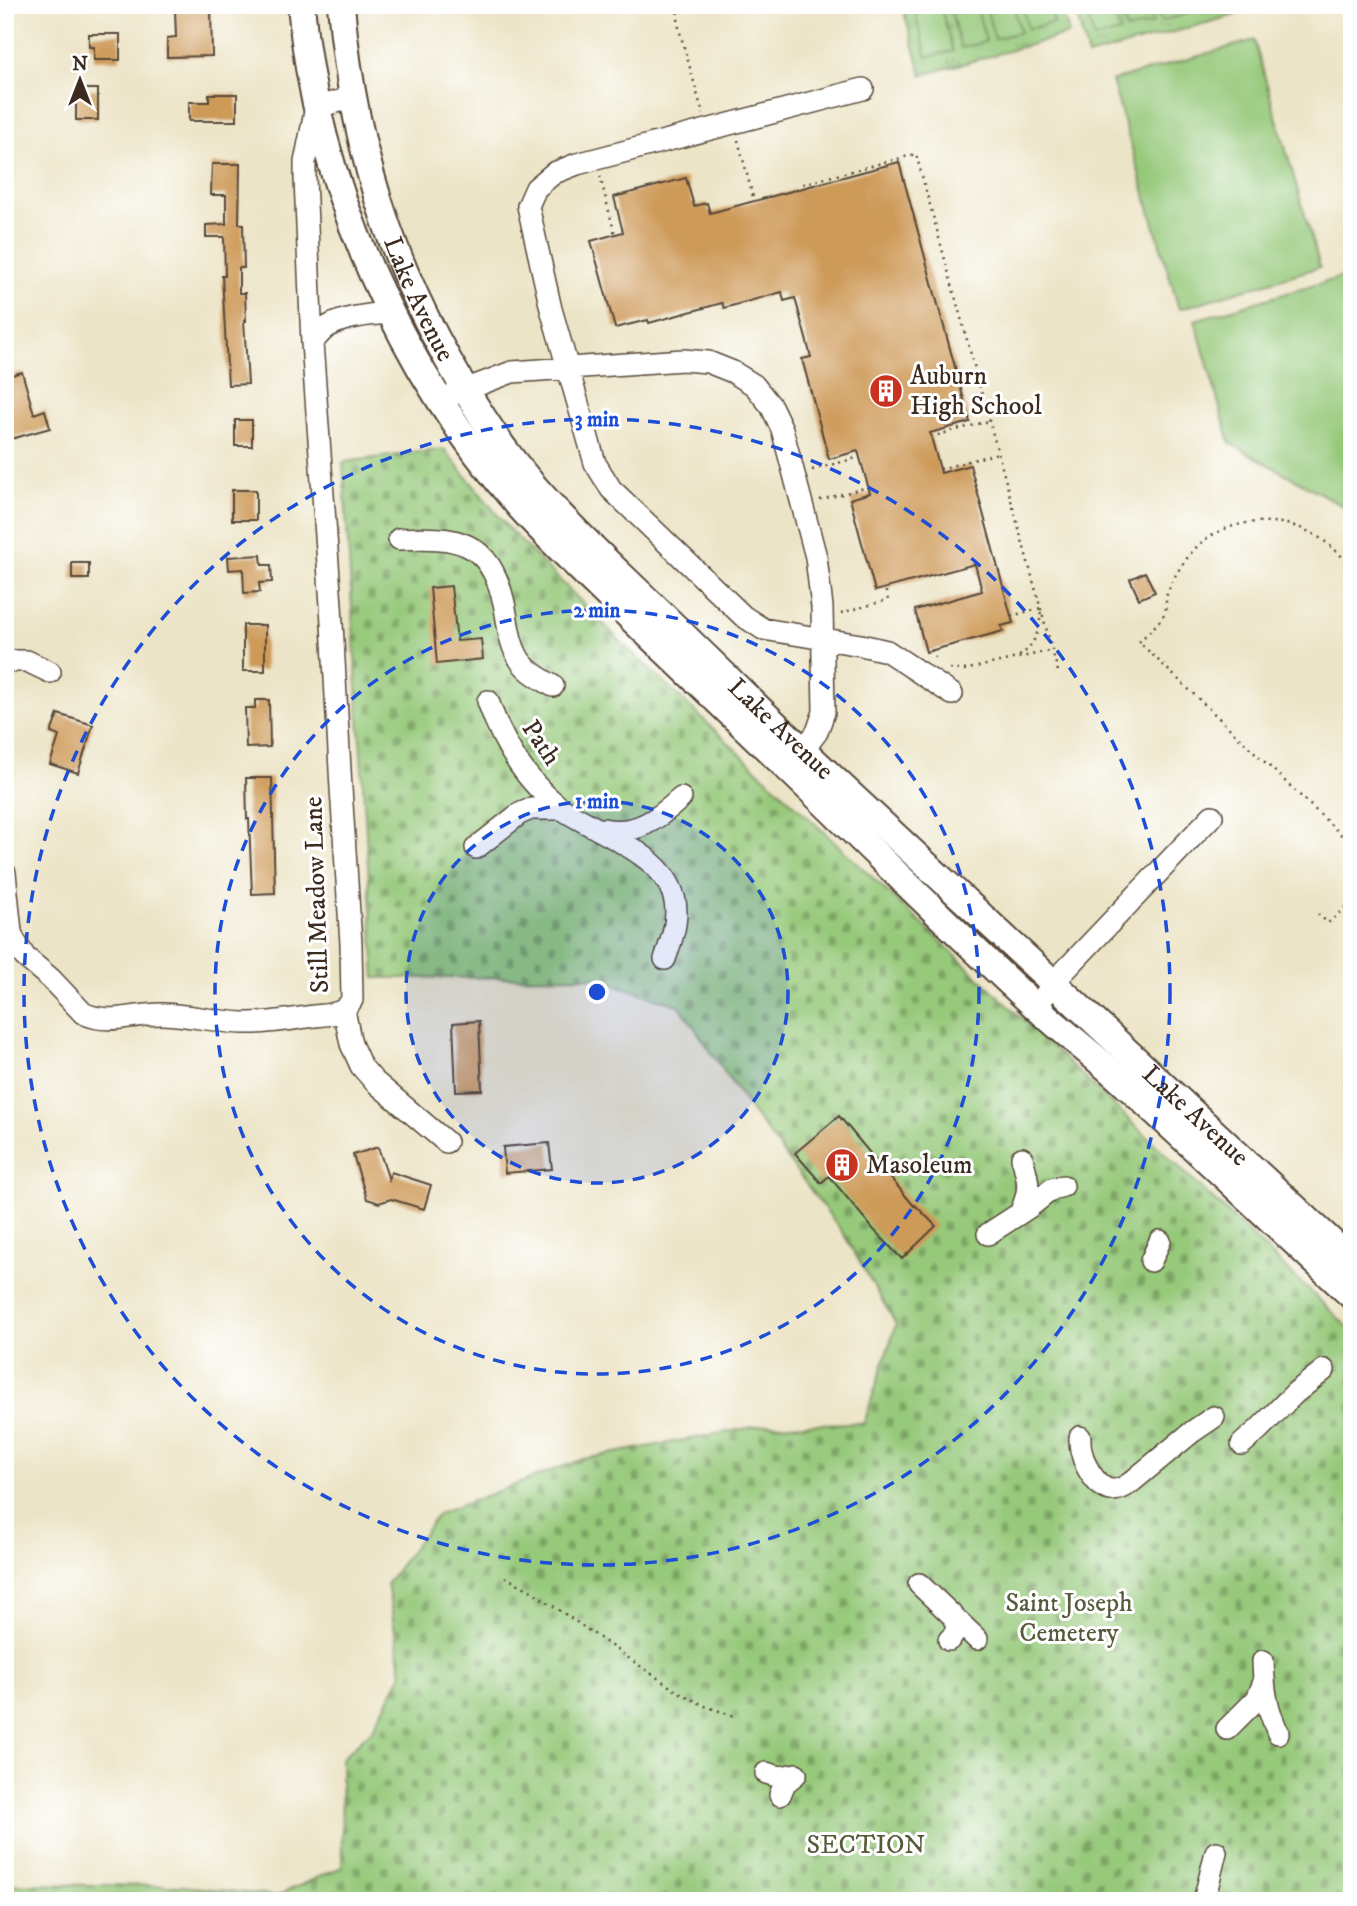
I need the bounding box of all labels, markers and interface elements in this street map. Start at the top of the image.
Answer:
north arrow [46,46,116,116]
text: N [72,53,88,76]
street label: Lake Avenue [376,232,462,367]
place label: Auburn High School [910,360,1042,423]
building icon: Auburn High School [867,372,905,410]
text: 3 min [575,407,620,433]
text: 2 min [574,598,622,624]
street label: Lake Avenue [721,671,841,787]
street label: Path [514,714,568,772]
text: 1 min [575,789,620,815]
street label: Still Meadow Lane [297,796,337,994]
centre of rings [585,980,609,1004]
street label: Lake Avenue [1135,1058,1256,1173]
building icon: Masoleum [823,1146,861,1184]
place label: Masoleum [866,1149,973,1182]
park label: Saint Joseph Cemetery [1005,1587,1133,1650]
park label: SECTION [807,1829,925,1862]

